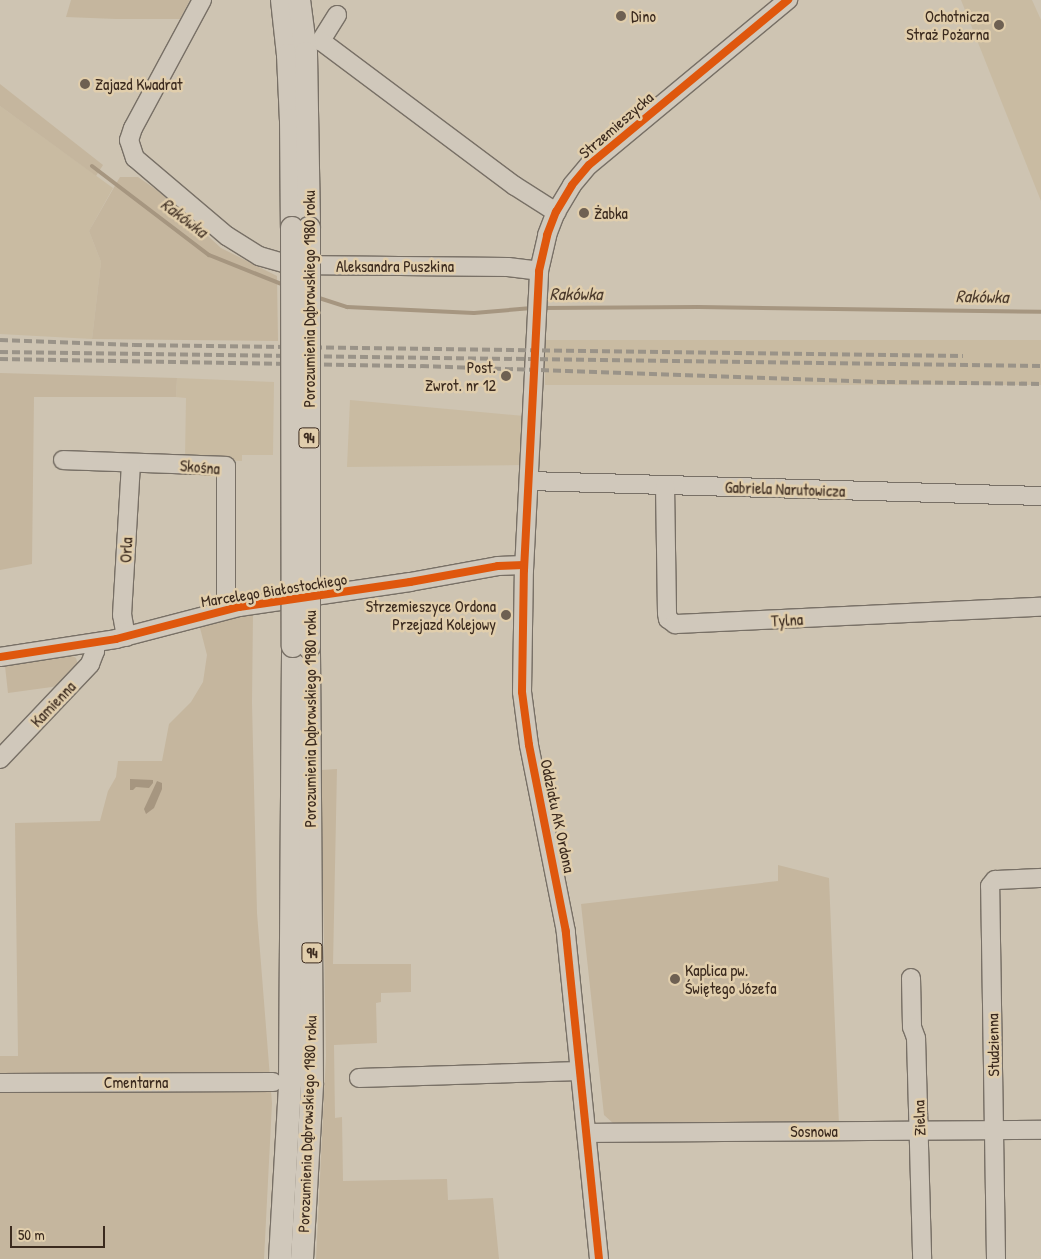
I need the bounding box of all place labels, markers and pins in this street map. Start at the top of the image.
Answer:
place label: Dino [631,6,656,26]
place label: Ochotnicza Straż Pożarna [906,6,989,44]
marker: Dino [615,10,627,22]
marker: Ochotnicza Straż Pożarna [993,19,1005,31]
place label: Zajazd Kwadrat [95,74,182,94]
marker: Zajazd Kwadrat [79,78,91,90]
place label: Żabka [594,203,628,223]
marker: Żabka [578,207,590,219]
place label: Post. Zwrot. nr 12 [425,357,496,395]
marker: Post. Zwrot. nr 12 [500,370,512,382]
place label: Strzemieszyce Ordona Przejazd Kolejowy [366,596,496,634]
marker: Strzemieszyce Ordona Przejazd Kolejowy [500,609,512,621]
place label: Kaplica pw. Świętego Józefa [685,960,776,998]
marker: Kaplica pw. Świętego Józefa [669,973,681,985]

